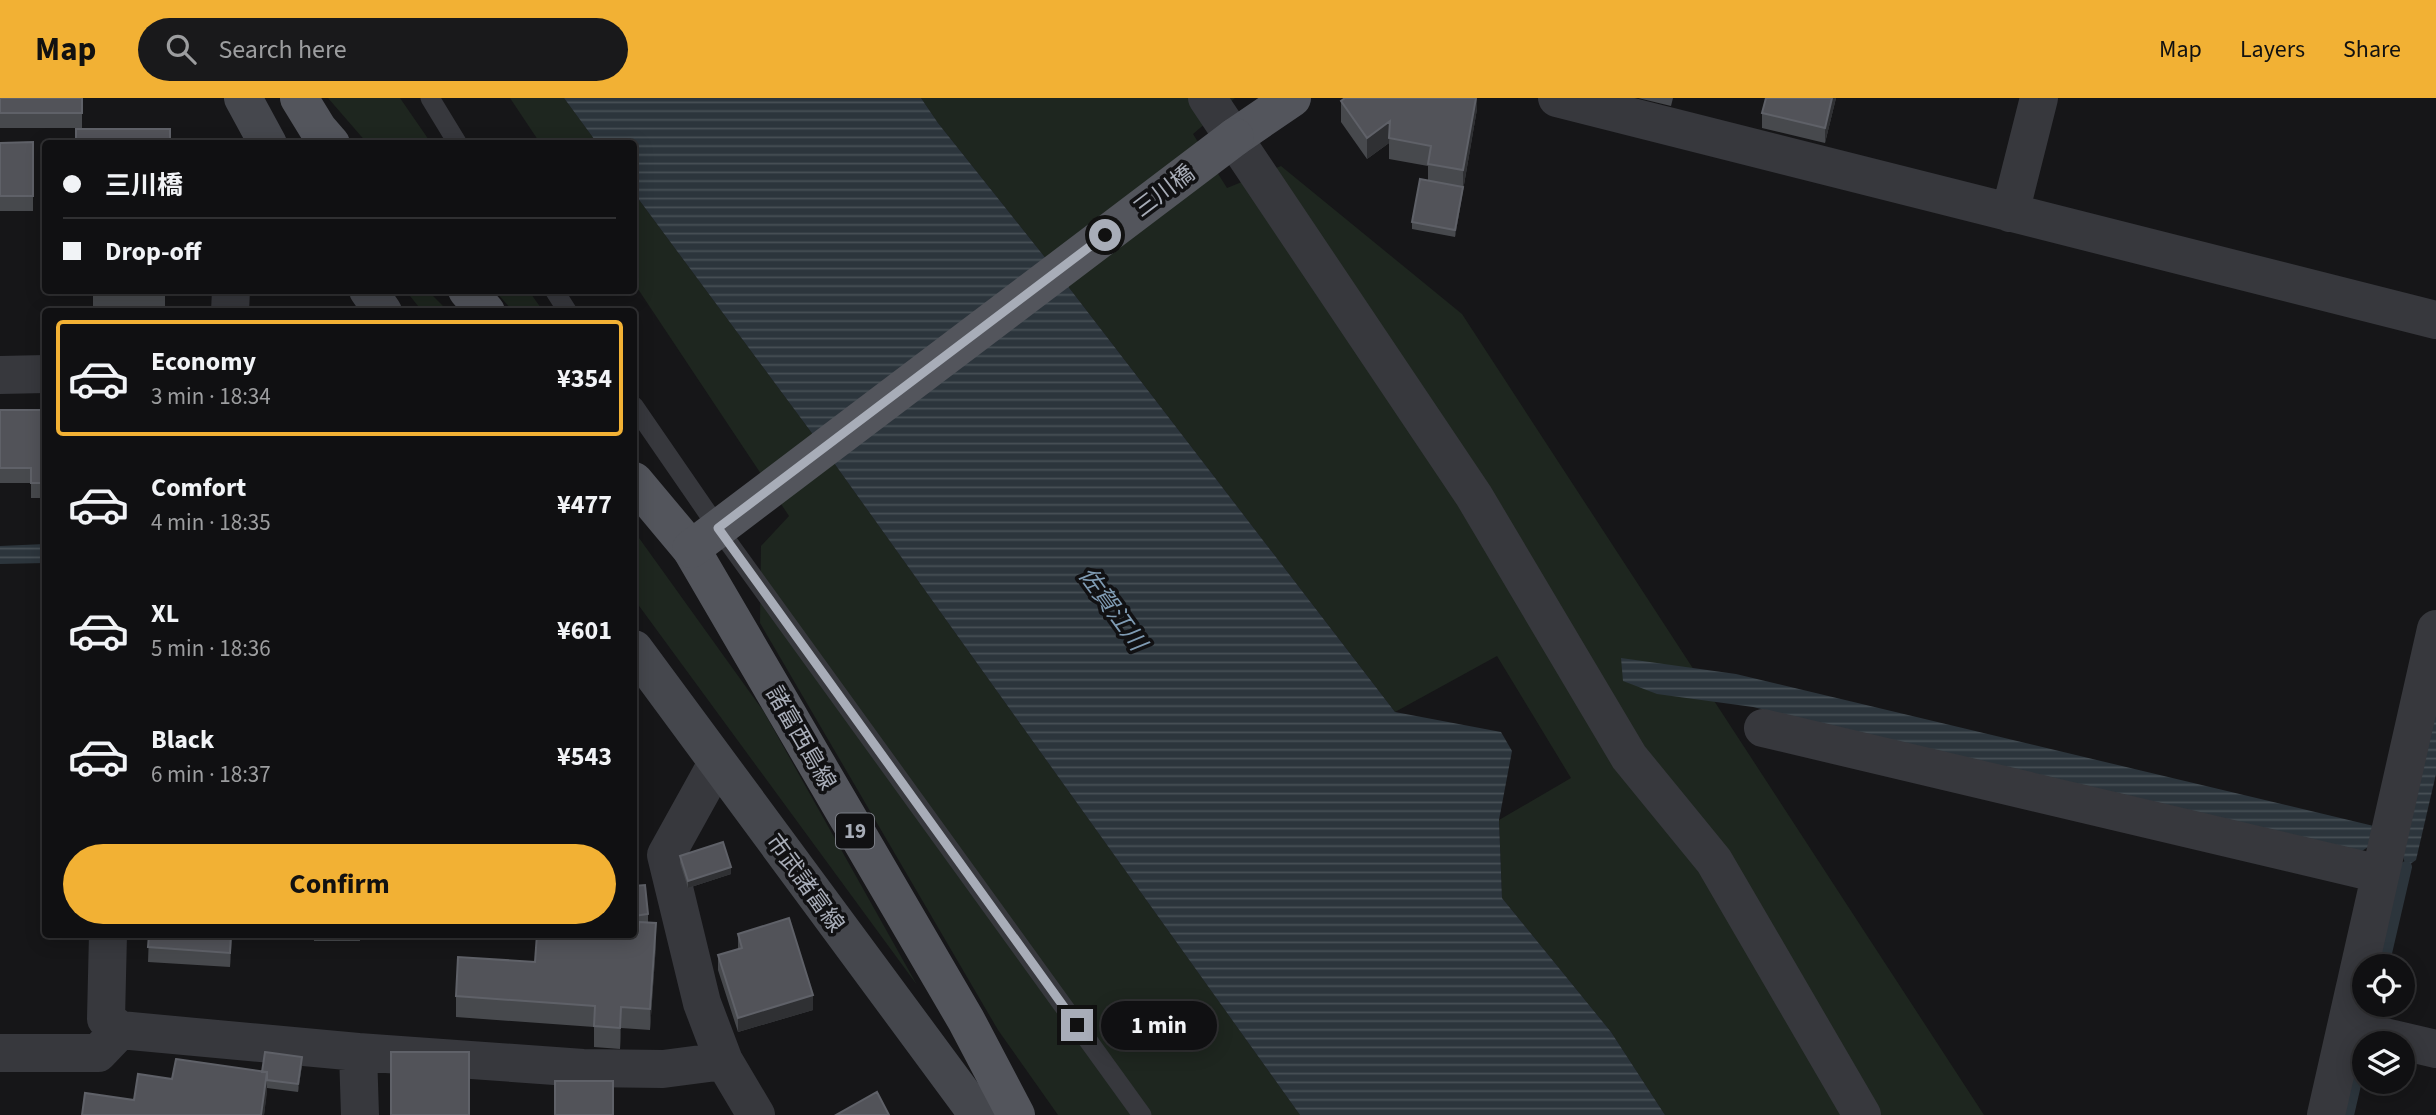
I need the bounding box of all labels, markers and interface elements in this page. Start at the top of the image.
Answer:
search box [138,18,628,81]
text: Map [35,26,96,73]
icon: search [162,30,200,68]
text: Search here [218,31,347,68]
text: Map [2159,32,2202,67]
text: Layers [2240,32,2305,67]
text: Share [2343,32,2401,67]
street label: 三川橋 [1127,157,1201,225]
text: 三川橋 [105,167,183,204]
route start [1089,219,1121,251]
text: Drop-off [105,233,201,270]
text: Economy [151,343,256,380]
icon: car [67,347,130,410]
text: ¥354 [557,360,612,397]
text: 3 min · 18:34 [151,380,271,413]
text: Comfort [151,469,246,506]
icon: car [67,473,130,536]
text: ¥477 [557,486,612,523]
text: 4 min · 18:35 [151,506,271,539]
water label: 佐賀江川 [1070,560,1156,661]
text: XL [151,595,179,632]
icon: car [67,599,130,662]
text: ¥601 [557,612,612,649]
text: 5 min · 18:36 [151,632,271,665]
street label: 諸富西島線 [758,680,844,796]
text: Black [151,721,214,758]
icon: car [67,725,130,788]
text: ¥543 [557,738,612,775]
text: 6 min · 18:37 [151,758,271,791]
road number: 19 [836,814,874,848]
street label: 市武諸富線 [758,827,852,939]
button: Confirm [63,844,616,924]
map controls [2352,954,2415,1094]
button: locate [2352,954,2415,1017]
callout: 1 min [1102,1000,1217,1049]
route end [1061,1009,1093,1041]
text: 1 min [1131,1009,1187,1042]
button: layers [2352,1031,2415,1094]

